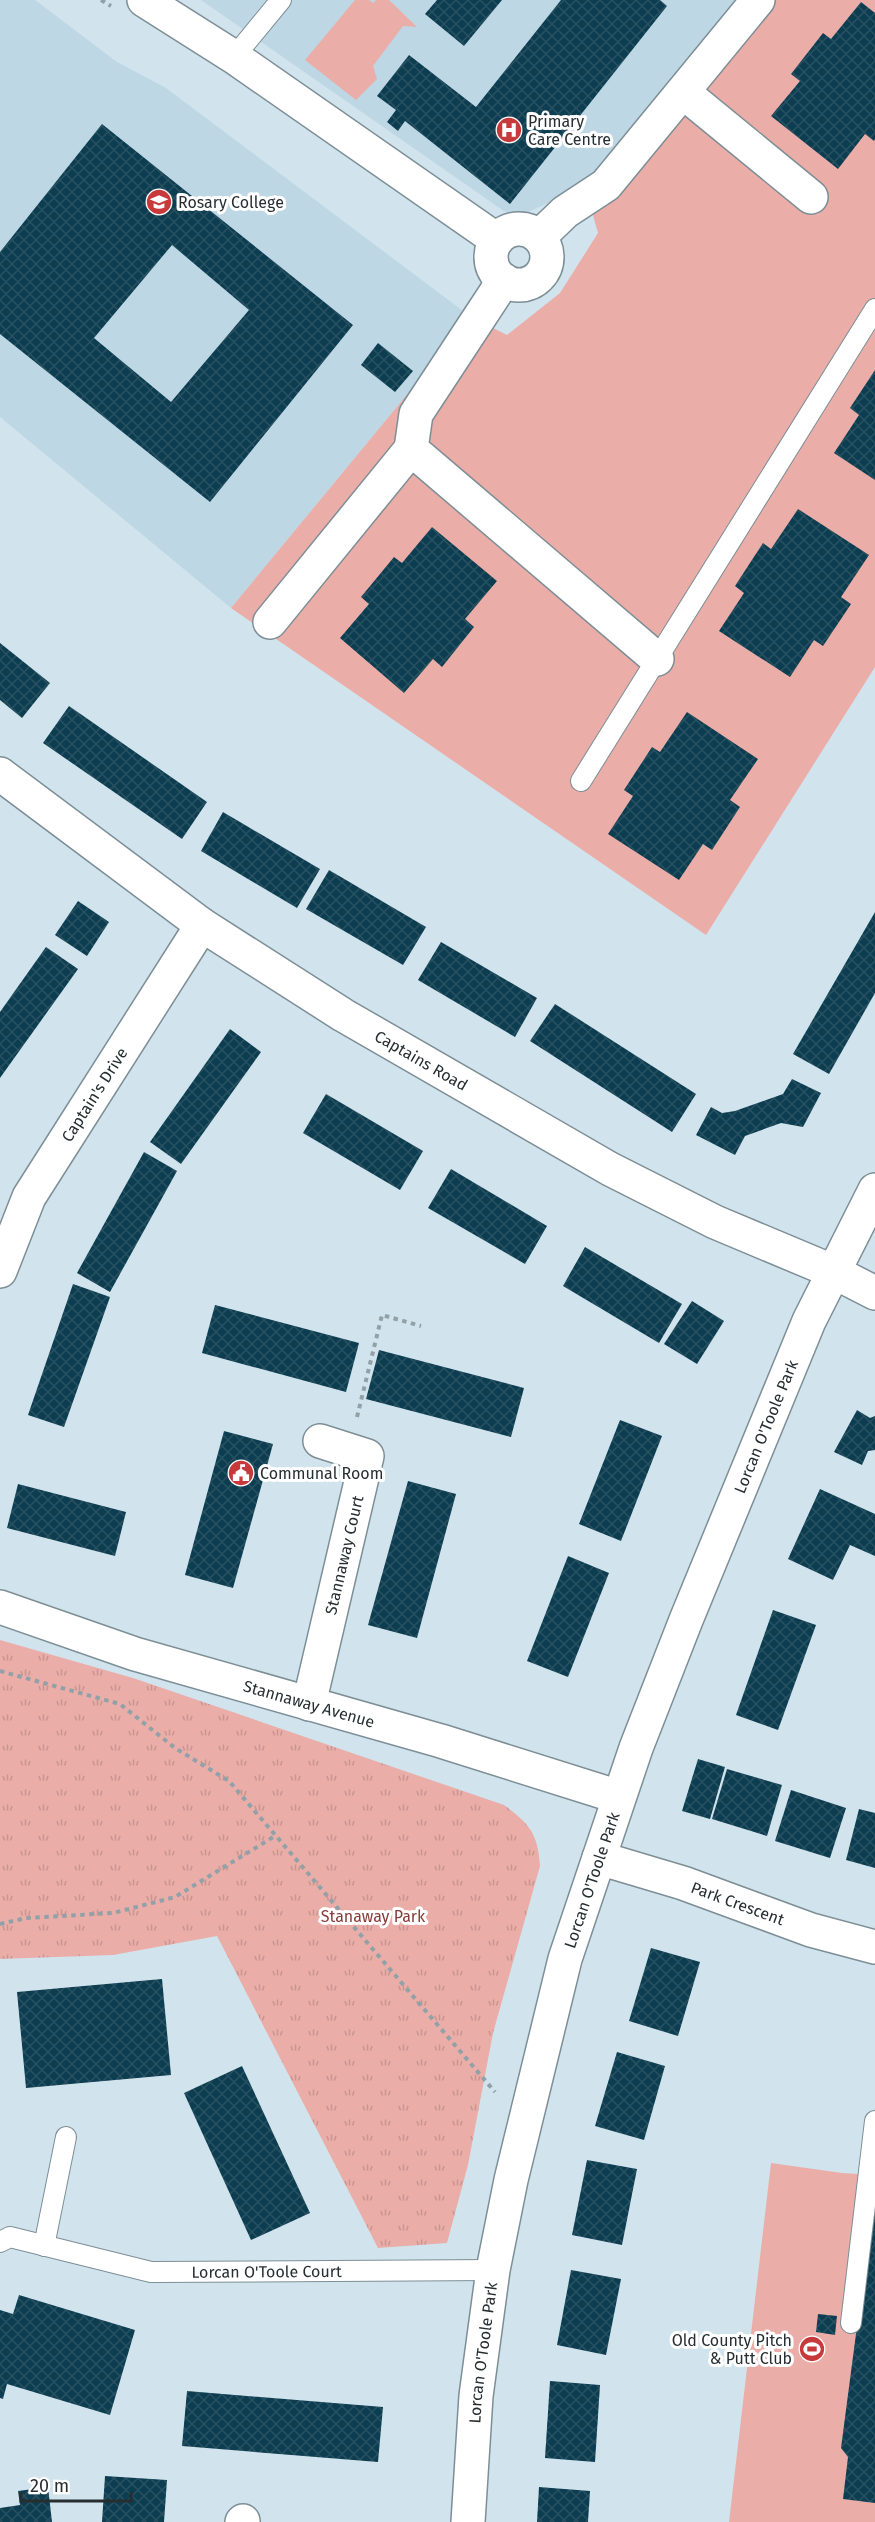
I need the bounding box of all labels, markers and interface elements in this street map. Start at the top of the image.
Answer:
place label: Primary Care Centre [528,112,611,149]
hospital icon: Primary Care Centre [494,115,524,145]
school or university icon: Rosary College [144,187,174,217]
place label: Rosary College [178,193,284,212]
street label: Captains Road [372,1026,471,1094]
street label: Captain's Drive [57,1044,131,1145]
street label: Lorcan O'Toole Park [730,1356,802,1496]
public building icon: Communal Room [226,1458,256,1488]
place label: Communal Room [260,1464,383,1483]
street label: Stannaway Court [321,1493,367,1616]
street label: Stannaway Avenue [241,1676,377,1731]
street label: Lorcan O'Toole Park [560,1809,624,1951]
street label: Park Crescent [689,1877,787,1929]
park label: Stanaway Park [321,1907,426,1926]
street label: Lorcan O'Toole Court [191,2261,342,2281]
street label: Lorcan O'Toole Park [465,2280,501,2424]
place label: Old County Pitch & Putt Club [672,2331,792,2368]
sports icon: Old County Pitch & Putt Club [797,2334,827,2364]
scale bar [21,2465,130,2503]
text: 20 m [30,2475,69,2497]

